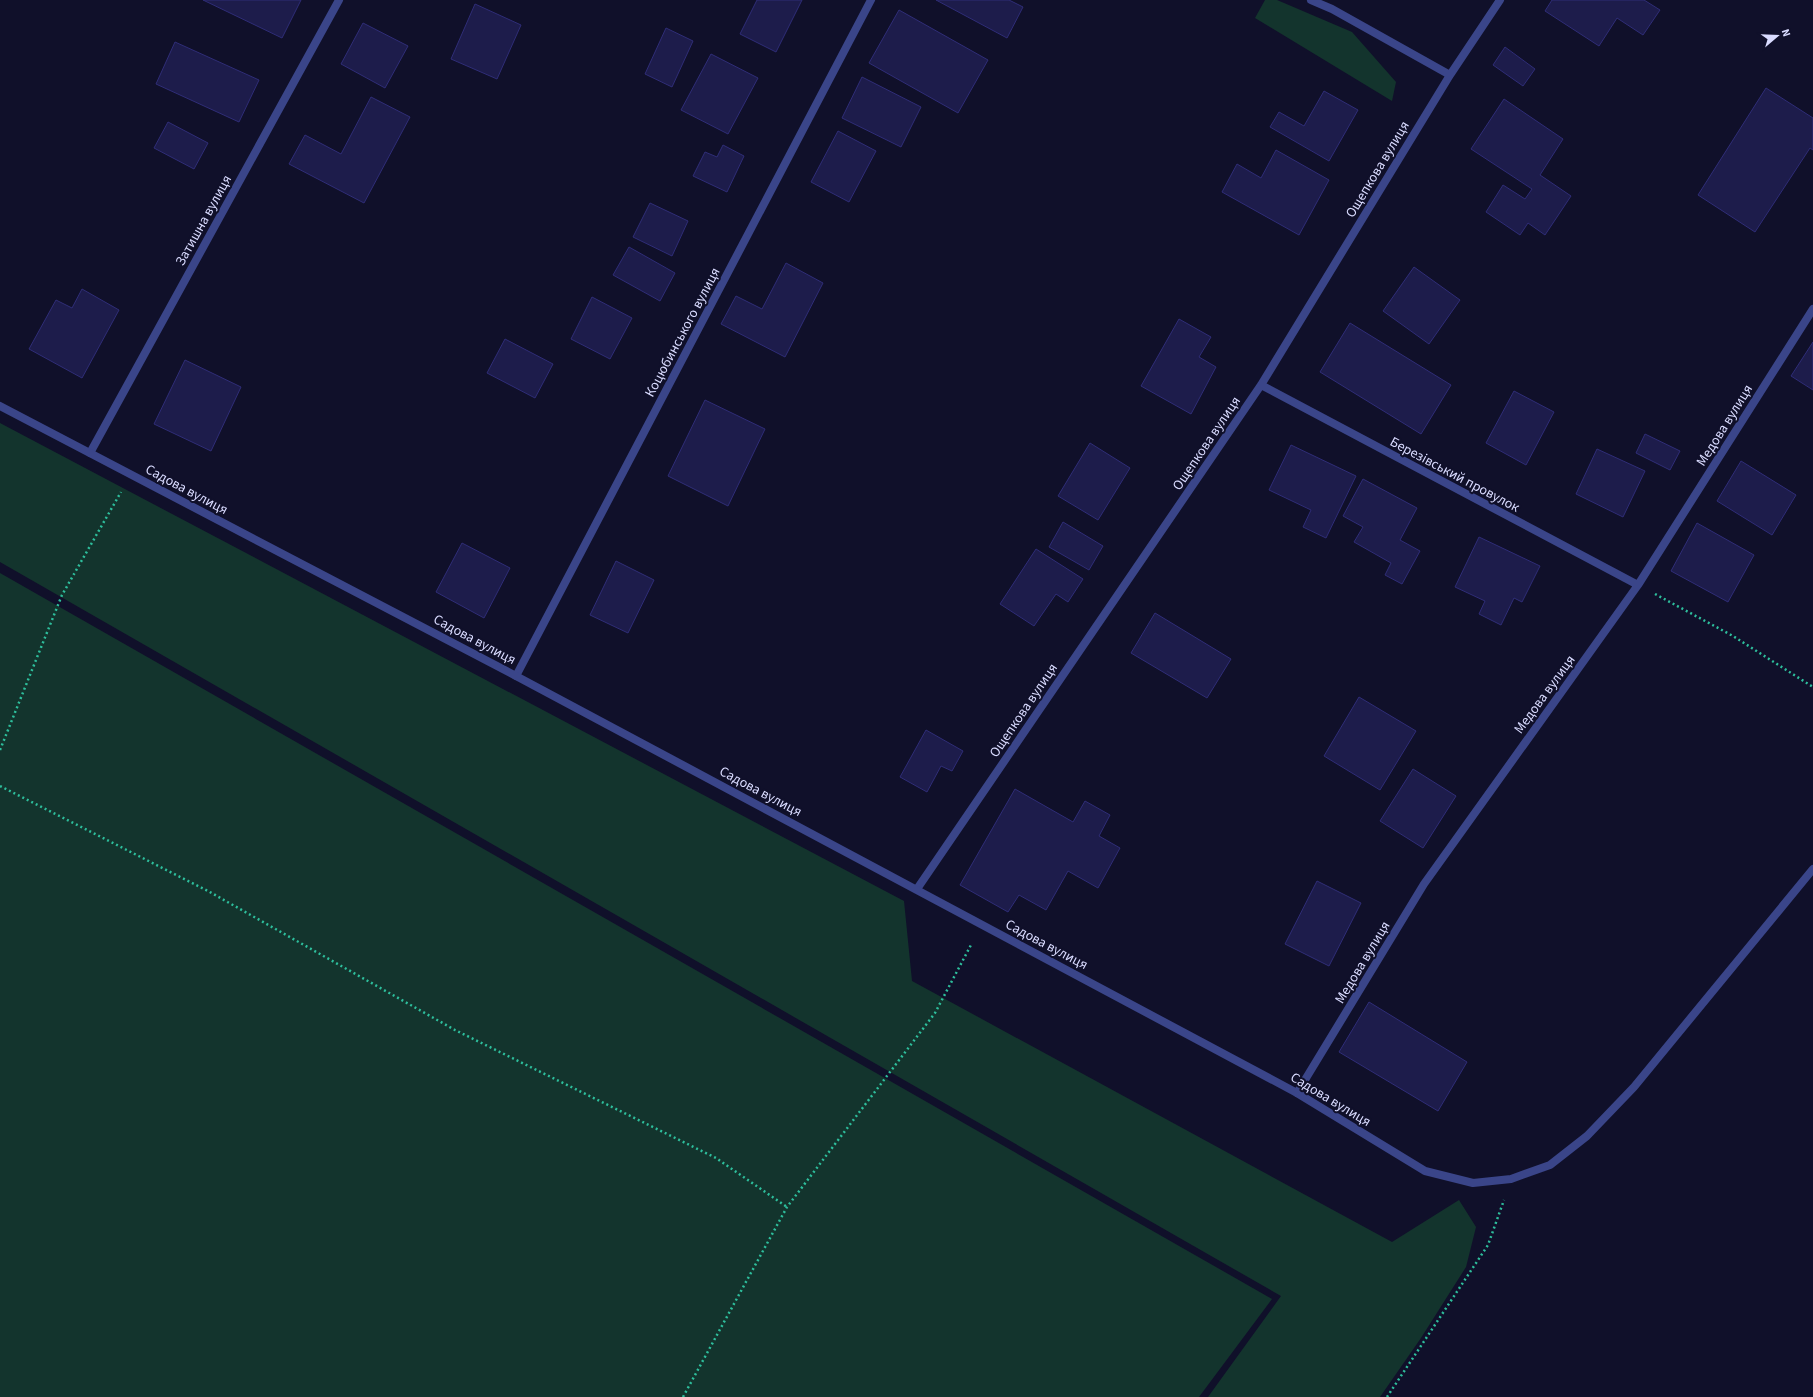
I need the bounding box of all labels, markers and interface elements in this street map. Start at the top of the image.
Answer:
north arrow [1757,16,1797,56]
text: N [1778,27,1794,39]
street label: Ощепкова вулиця [1341,117,1415,222]
street label: Затишна вулиця [171,171,237,270]
street label: Коцюбинського вулиця [640,264,726,401]
street label: Медова вулиця [1692,381,1758,470]
street label: Ощепкова вулиця [1168,392,1246,495]
street label: Березівський провулок [1386,432,1523,518]
street label: Садова вулиця [142,460,231,520]
street label: Садова вулиця [430,610,519,670]
street label: Медова вулиця [1509,651,1580,738]
street label: Ощепкова вулиця [985,659,1063,762]
street label: Садова вулиця [716,762,805,822]
street label: Садова вулиця [1002,915,1091,975]
street label: Медова вулиця [1330,917,1395,1008]
street label: Садова вулиця [1286,1068,1375,1132]

